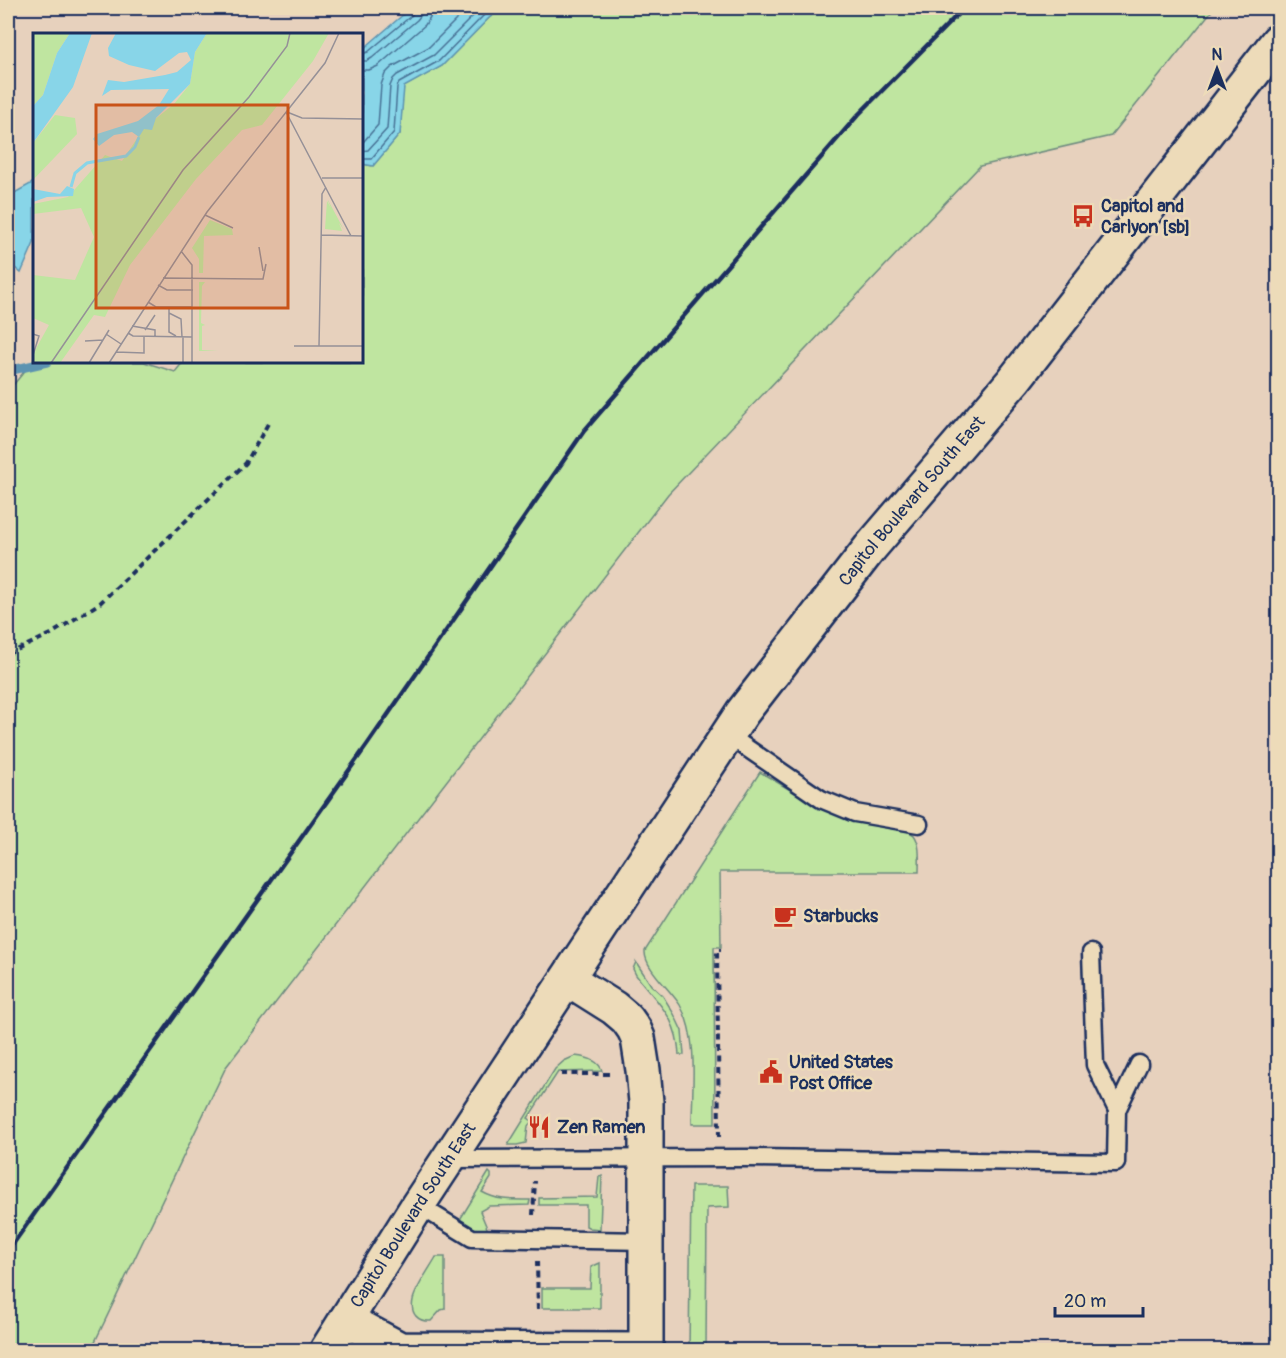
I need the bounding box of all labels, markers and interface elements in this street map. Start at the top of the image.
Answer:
inset map [33,33,363,363]
north arrow [1187,39,1247,99]
text: N [1212,45,1223,65]
place label: Capitol and Carlyon [sb] [1101,195,1190,239]
bus stop icon: Capitol and Carlyon [sb] [1070,203,1096,229]
street label: Capitol Boulevard South East [834,411,991,591]
cafe icon: Starbucks [772,903,798,929]
place label: Starbucks [803,905,879,928]
place label: United States Post Office [789,1051,894,1095]
public building icon: United States Post Office [758,1059,784,1085]
restaurant icon: Zen Ramen [526,1114,552,1140]
place label: Zen Ramen [557,1116,645,1139]
street label: Capitol Boulevard South East [345,1118,482,1312]
scale bar [1055,1280,1144,1318]
text: 20 m [1064,1290,1106,1313]

